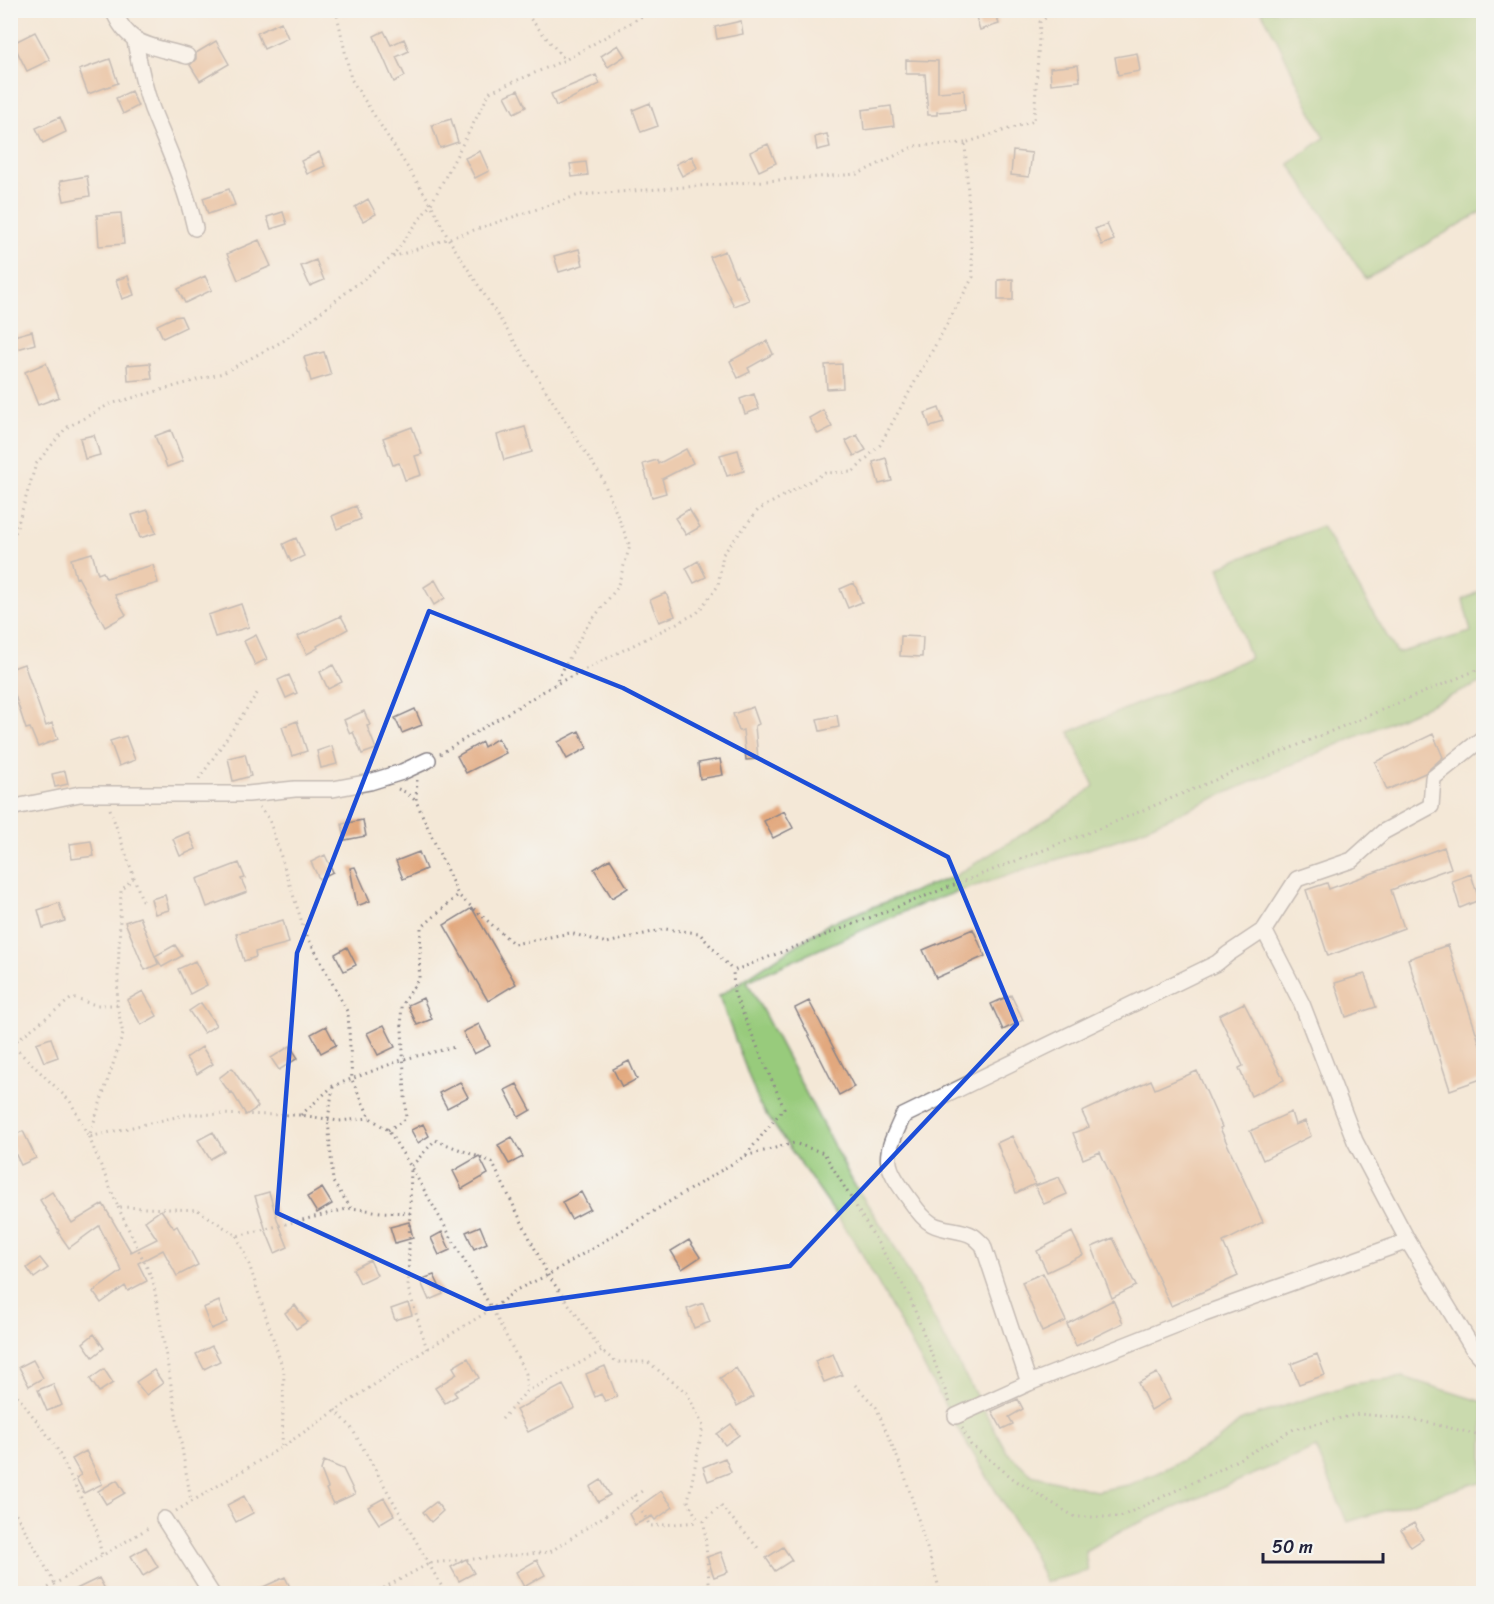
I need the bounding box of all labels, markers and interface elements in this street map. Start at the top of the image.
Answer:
scale bar [1263,1526,1383,1564]
text: 50 m [1272,1531,1313,1563]

